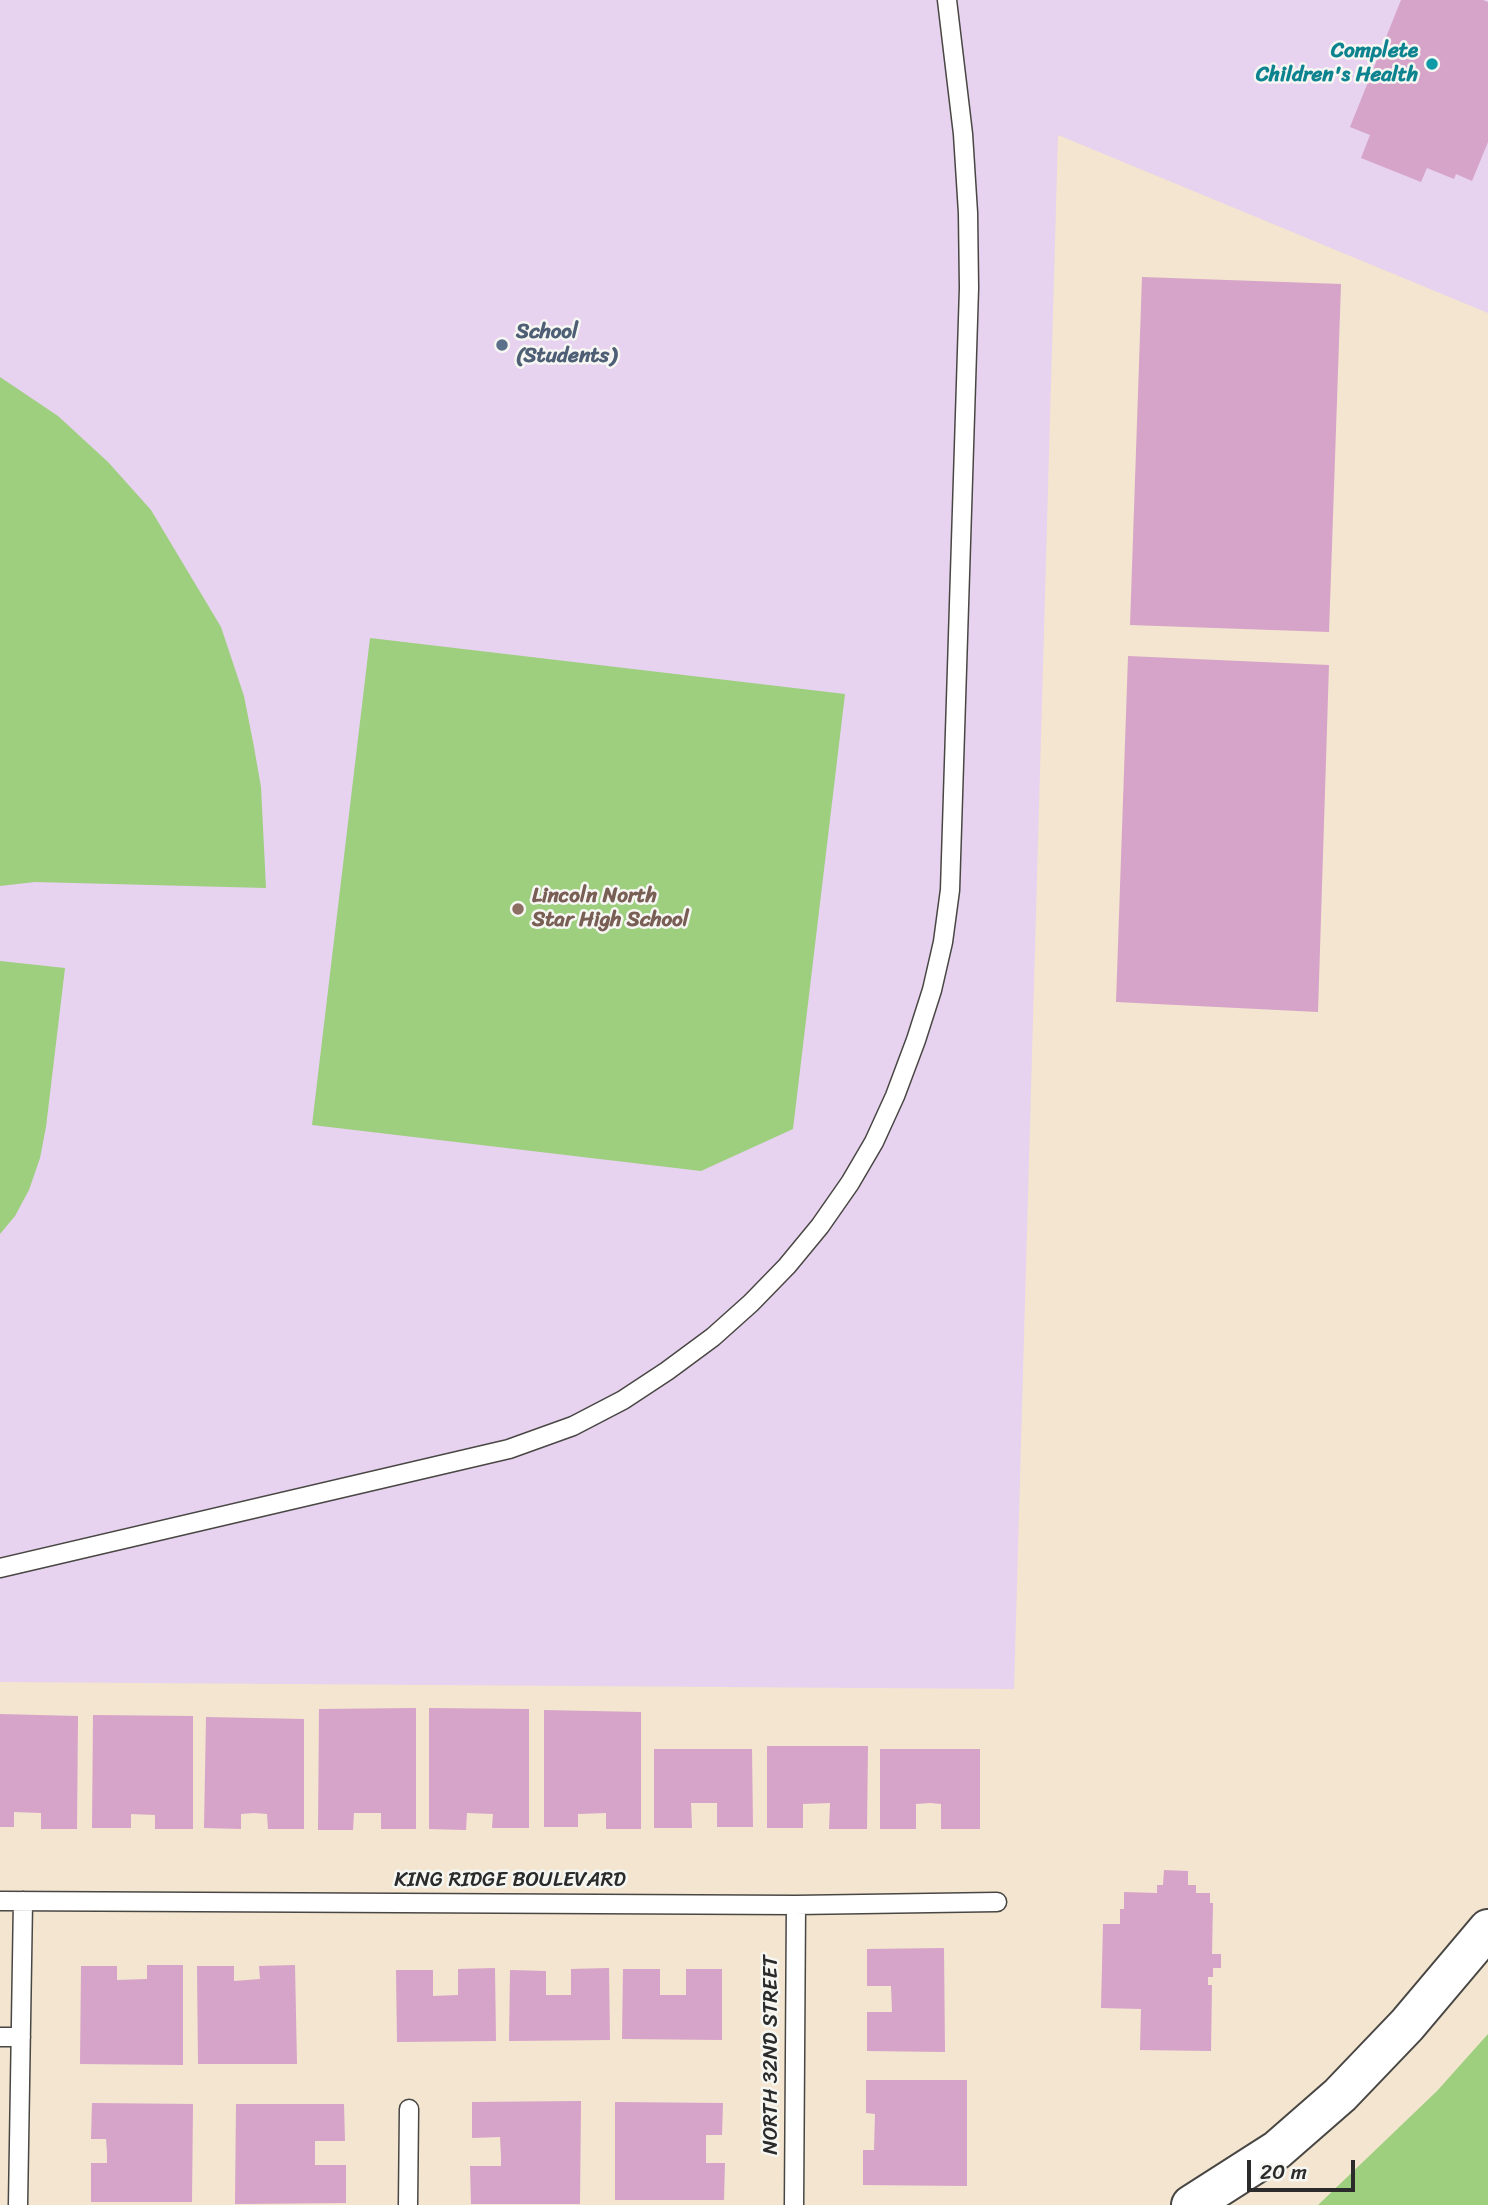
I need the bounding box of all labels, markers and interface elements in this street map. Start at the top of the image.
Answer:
place label: Complete Children's Health [1256,39,1418,89]
marker: Complete Children's Health [1424,56,1440,72]
place label: School (Students) [516,320,617,370]
marker: School (Students) [494,337,510,353]
place label: Lincoln North Star High School [532,884,689,934]
marker: Lincoln North Star High School [510,901,526,917]
street label: KING RIDGE BOULEVARD [394,1868,626,1894]
street label: NORTH 32ND STREET [759,1955,785,2155]
scale bar [1250,2146,1358,2190]
text: 20 m [1260,2153,1307,2191]

